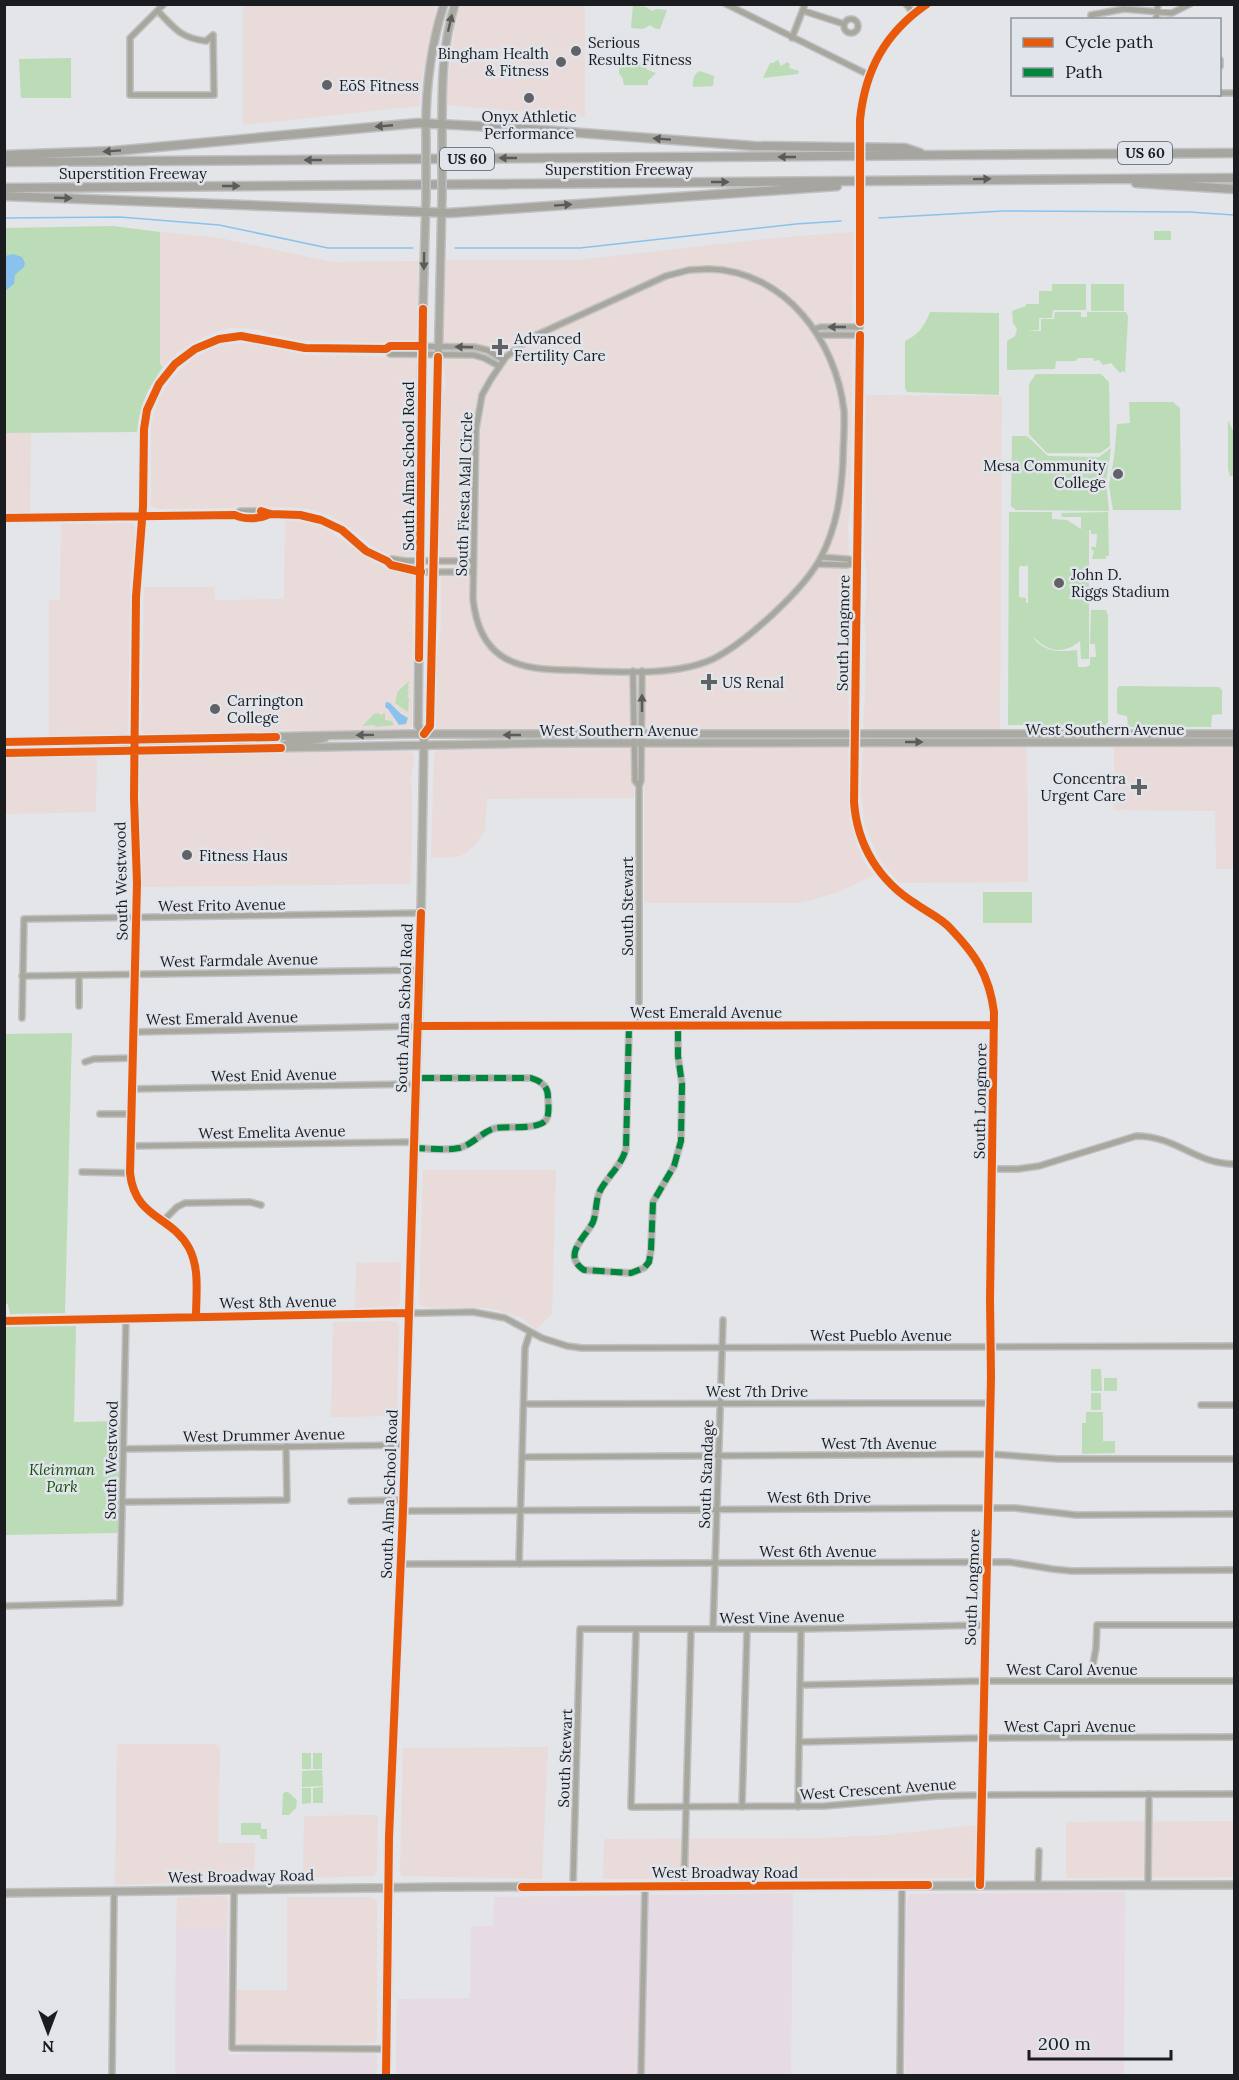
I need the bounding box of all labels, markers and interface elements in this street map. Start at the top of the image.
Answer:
one-way arrow [446,14,456,32]
legend [1011,18,1221,96]
text: Cycle path [1065,30,1154,53]
place label: Serious Results Fitness [588,33,692,69]
place label: Bingham Health & Fitness [438,44,549,80]
marker: Serious Results Fitness [569,44,583,58]
marker: Bingham Health & Fitness [554,55,568,69]
text: Path [1065,60,1103,83]
place label: EōS Fitness [339,76,419,95]
marker: EōS Fitness [320,78,334,92]
marker: Onyx Athletic Performance [522,91,536,105]
place label: Onyx Athletic Performance [482,107,576,143]
one-way arrow [374,121,393,131]
one-way arrow [653,134,672,144]
road number: US 60 [1118,142,1172,164]
one-way arrow [102,146,121,156]
road number: US 60 [440,148,494,170]
one-way arrow [777,152,796,161]
one-way arrow [498,153,517,163]
one-way arrow [303,155,322,165]
street label: Superstition Freeway [545,160,693,179]
street label: Superstition Freeway [59,164,207,183]
one-way arrow [973,175,992,184]
one-way arrow [710,177,729,187]
one-way arrow [221,181,240,191]
one-way arrow [53,193,72,203]
one-way arrow [554,200,573,210]
one-way arrow [419,251,428,270]
one-way arrow [828,322,847,332]
place label: Advanced Fertility Care [513,329,606,365]
marker: Advanced Fertility Care [491,338,509,356]
one-way arrow [455,342,474,352]
street label: South Alma School Road [399,381,418,551]
street label: South Fiesta Mall Circle [452,411,476,577]
place label: Mesa Community College [983,456,1106,492]
marker: Mesa Community College [1111,467,1125,481]
place label: John D. Riggs Stadium [1070,565,1170,601]
street label: South Longmore [832,575,854,691]
marker: John D. Riggs Stadium [1052,576,1066,590]
marker: US Renal [700,673,718,691]
place label: US Renal [722,673,784,692]
place label: Carrington College [227,691,304,727]
one-way arrow [637,693,647,712]
marker: Carrington College [208,702,222,716]
street label: West Southern Avenue [1026,720,1184,739]
street label: West Southern Avenue [540,721,698,740]
one-way arrow [356,730,375,740]
one-way arrow [502,731,521,740]
one-way arrow [904,737,923,747]
place label: Concentra Urgent Care [1040,769,1126,805]
marker: Concentra Urgent Care [1130,778,1148,796]
street label: South Westwood [110,821,132,941]
place label: Fitness Haus [199,846,288,865]
marker: Fitness Haus [180,848,194,862]
street label: South Stewart [618,856,637,956]
street label: West Frito Avenue [158,894,286,916]
street label: South Alma School Road [392,923,416,1093]
street label: West Farmdale Avenue [160,949,318,971]
street label: West Emerald Avenue [630,1003,782,1022]
street label: West Emerald Avenue [146,1007,298,1029]
street label: South Longmore [969,1043,991,1159]
street label: West Enid Avenue [211,1064,337,1086]
street label: West Emelita Avenue [198,1121,346,1143]
street label: West 8th Avenue [219,1291,337,1313]
street label: West Pueblo Avenue [810,1326,952,1345]
street label: West 7th Drive [706,1382,808,1401]
street label: South Westwood [100,1400,122,1520]
street label: South Alma School Road [377,1409,401,1579]
street label: South Standage [695,1419,717,1529]
street label: West Drummer Avenue [183,1424,345,1446]
street label: West 7th Avenue [821,1434,937,1453]
park label: Kleinman Park [29,1460,96,1496]
street label: West 6th Drive [767,1488,871,1507]
street label: South Longmore [960,1528,984,1646]
street label: West 6th Avenue [759,1542,877,1561]
street label: West Vine Avenue [719,1606,845,1628]
street label: West Carol Avenue [1006,1660,1138,1679]
street label: South Stewart [554,1708,576,1808]
street label: West Capri Avenue [1004,1717,1136,1736]
street label: West Crescent Avenue [799,1774,957,1804]
street label: West Broadway Road [652,1863,798,1882]
street label: West Broadway Road [168,1865,314,1887]
north arrow [18,2002,78,2062]
scale bar [1029,2023,1172,2061]
text: 200 m [1038,2032,1091,2055]
text: N [42,2037,54,2057]

